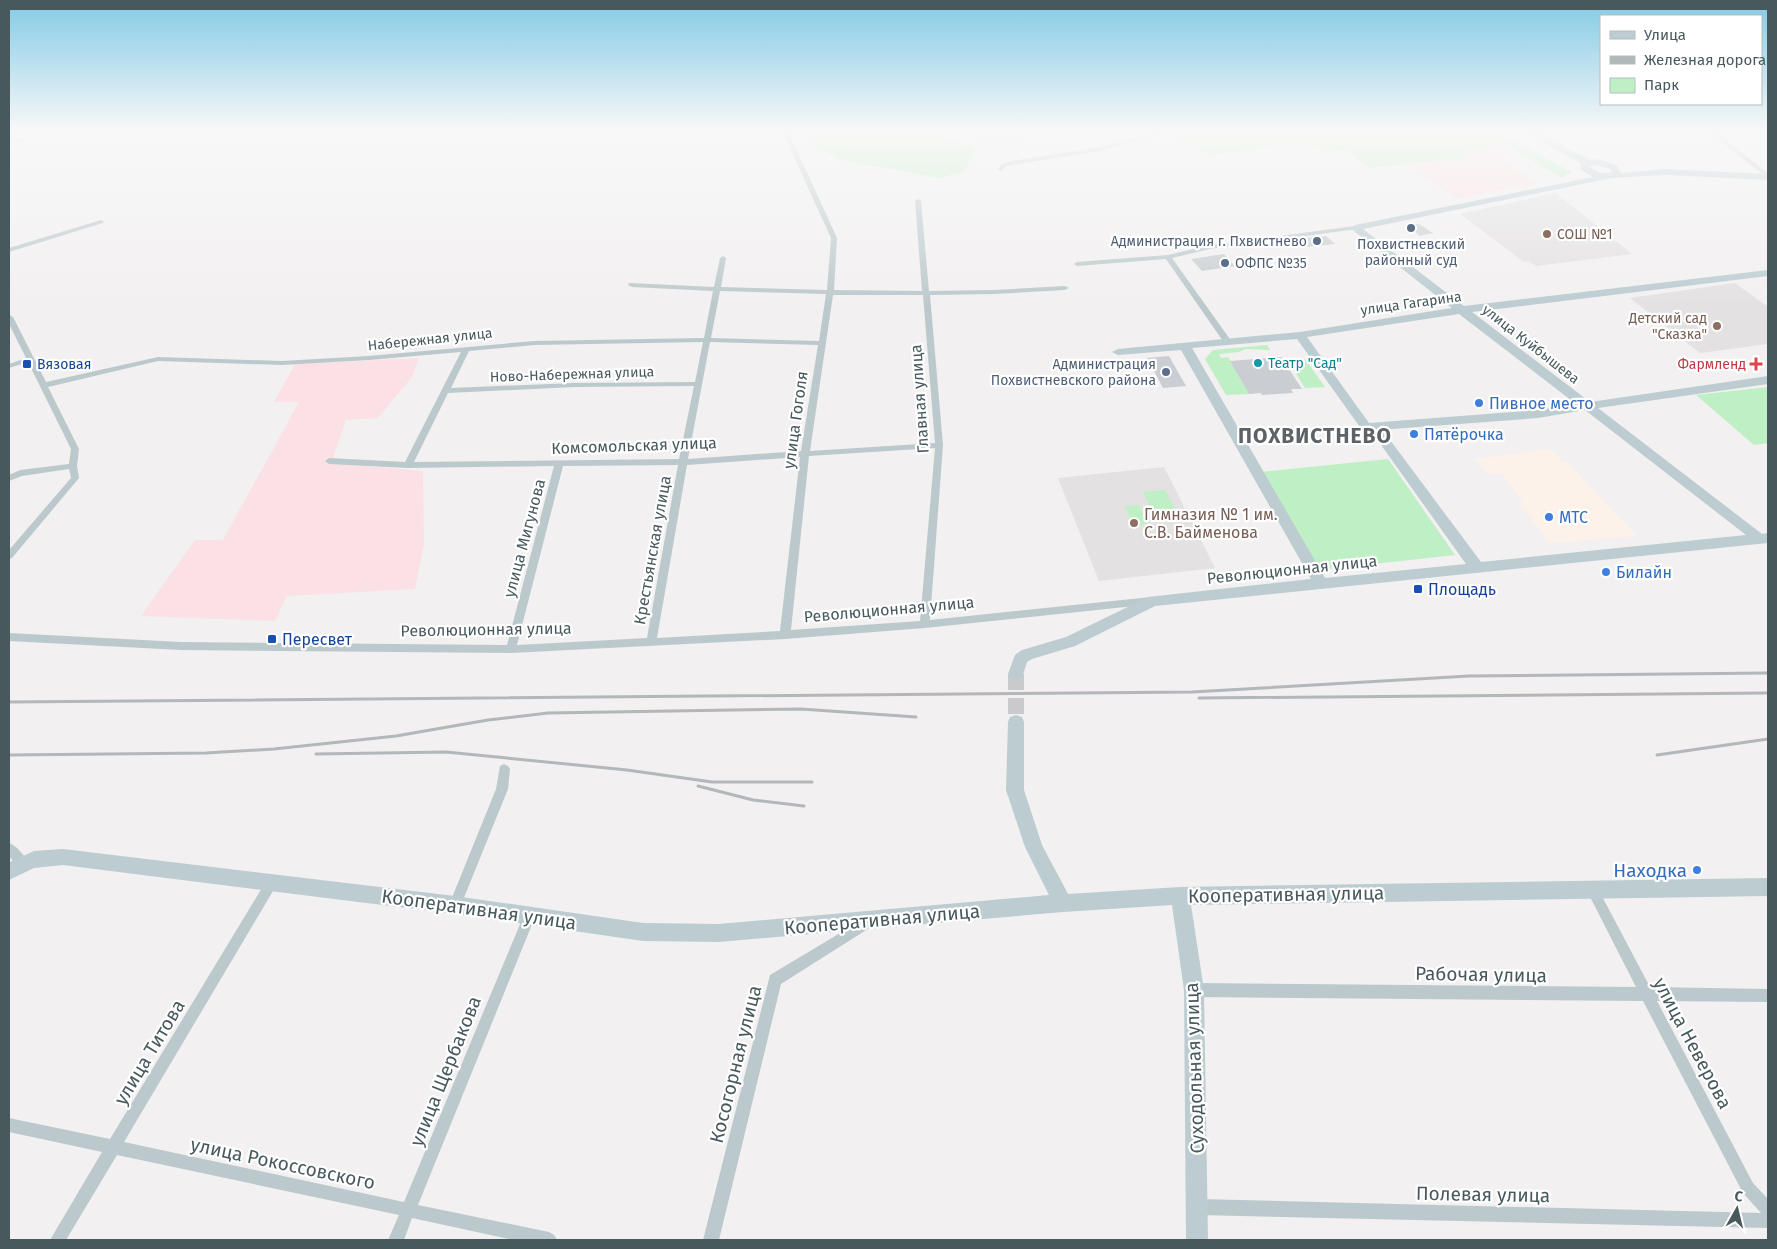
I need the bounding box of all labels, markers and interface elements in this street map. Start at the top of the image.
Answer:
legend [1600,15,1762,105]
text: Улица [1644,26,1686,44]
text: Железная дорога [1644,51,1766,69]
text: Парк [1644,76,1679,94]
marker: Похвистневский районный суд [1405,222,1417,234]
place label: СОШ №1 [1557,226,1613,243]
marker: СОШ №1 [1541,228,1553,240]
place label: Администрация г. Пхвистнево [1111,233,1307,250]
marker: Администрация г. Пхвистнево [1311,235,1323,247]
place label: Похвистневский районный суд [1357,236,1465,269]
place label: ОФПС №35 [1235,255,1307,272]
marker: ОФПС №35 [1219,257,1231,269]
street label: улица Гагарина [1360,288,1463,319]
street label: улица Куйбышева [1479,301,1583,388]
place label: Детский сад "Сказка" [1628,310,1707,343]
marker: Детский сад "Сказка" [1711,320,1723,332]
street label: Набережная улица [367,325,493,354]
street label: Главная улица [906,344,933,454]
place label: Театр "Сад" [1268,355,1342,372]
place label: Вязовая [37,356,91,373]
place label: Администрация Похвистневского района [991,356,1156,389]
place label: Фармленд [1678,356,1746,373]
marker: Театр "Сад" [1252,357,1264,369]
marker: Вязовая [21,358,33,370]
marker: Фармленд [1750,358,1762,370]
street label: Ново-Набережная улица [490,363,654,386]
marker: Администрация Похвистневского района [1160,366,1172,378]
street label: улица Гоголя [779,370,812,470]
place label: Пивное место [1489,394,1593,413]
marker: Пивное место [1473,397,1485,409]
district label: ПОХВИСТНЕВО [1238,423,1392,449]
place label: Пятёрочка [1424,425,1504,444]
marker: Пятёрочка [1408,428,1420,440]
street label: Комсомольская улица [551,433,717,458]
street label: Крестьянская улица [630,474,675,626]
street label: улица Мигунова [500,477,549,600]
place label: Гимназия № 1 им. С.В. Байменова [1144,505,1278,542]
place label: МТС [1559,508,1588,527]
marker: МТС [1543,511,1555,523]
marker: Гимназия № 1 им. С.В. Байменова [1128,517,1140,529]
street label: Революционная улица [1206,551,1378,588]
place label: Билайн [1616,563,1672,582]
marker: Билайн [1600,566,1612,578]
place label: Площадь [1428,580,1496,599]
marker: Площадь [1412,583,1424,595]
street label: Революционная улица [803,593,975,626]
street label: Революционная улица [400,619,572,640]
place label: Пересвет [282,630,353,649]
marker: Пересвет [266,633,278,645]
place label: Находка [1613,859,1687,882]
marker: Находка [1691,864,1703,876]
street label: Кооперативная улица [1188,881,1384,908]
street label: Кооперативная улица [380,884,578,935]
street label: Кооперативная улица [783,899,981,940]
street label: Рабочая улица [1415,962,1547,987]
street label: улица Неверова [1648,974,1737,1113]
street label: Суходольная улица [1180,982,1209,1154]
street label: Косогорная улица [705,983,766,1145]
street label: улица Щербакова [405,993,486,1150]
street label: улица Титова [109,995,190,1109]
street label: улица Рокоссовского [189,1133,377,1194]
street label: Полевая улица [1416,1182,1550,1207]
north arrow [1712,1184,1762,1234]
text: С [1734,1188,1744,1206]

